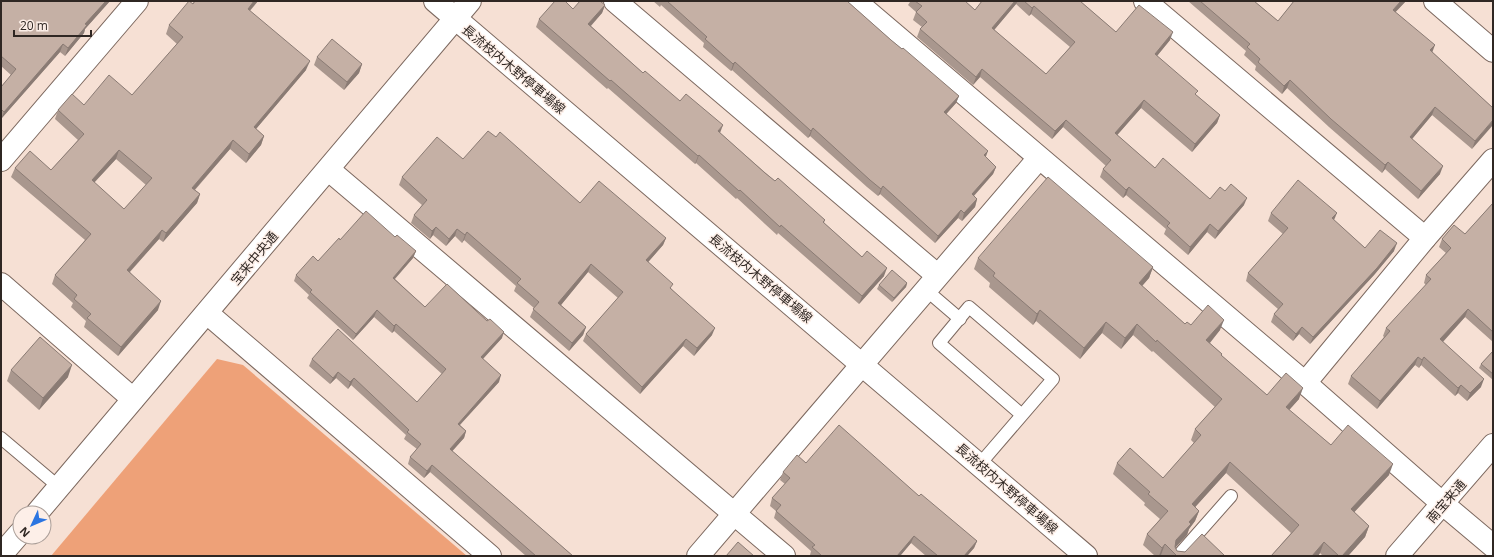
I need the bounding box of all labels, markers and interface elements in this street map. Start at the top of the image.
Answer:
scale bar [14,12,91,38]
text: 20 m [20,17,48,34]
street label: 長流枝内木野停車場線 [458,20,570,118]
street label: 宝来中央通 [226,227,282,289]
street label: 長流枝内木野停車場線 [705,229,817,327]
street label: 長流枝内木野停車場線 [952,439,1062,537]
street label: 南宝来通 [1422,475,1470,527]
north arrow [12,505,52,545]
text: N [16,524,33,541]

